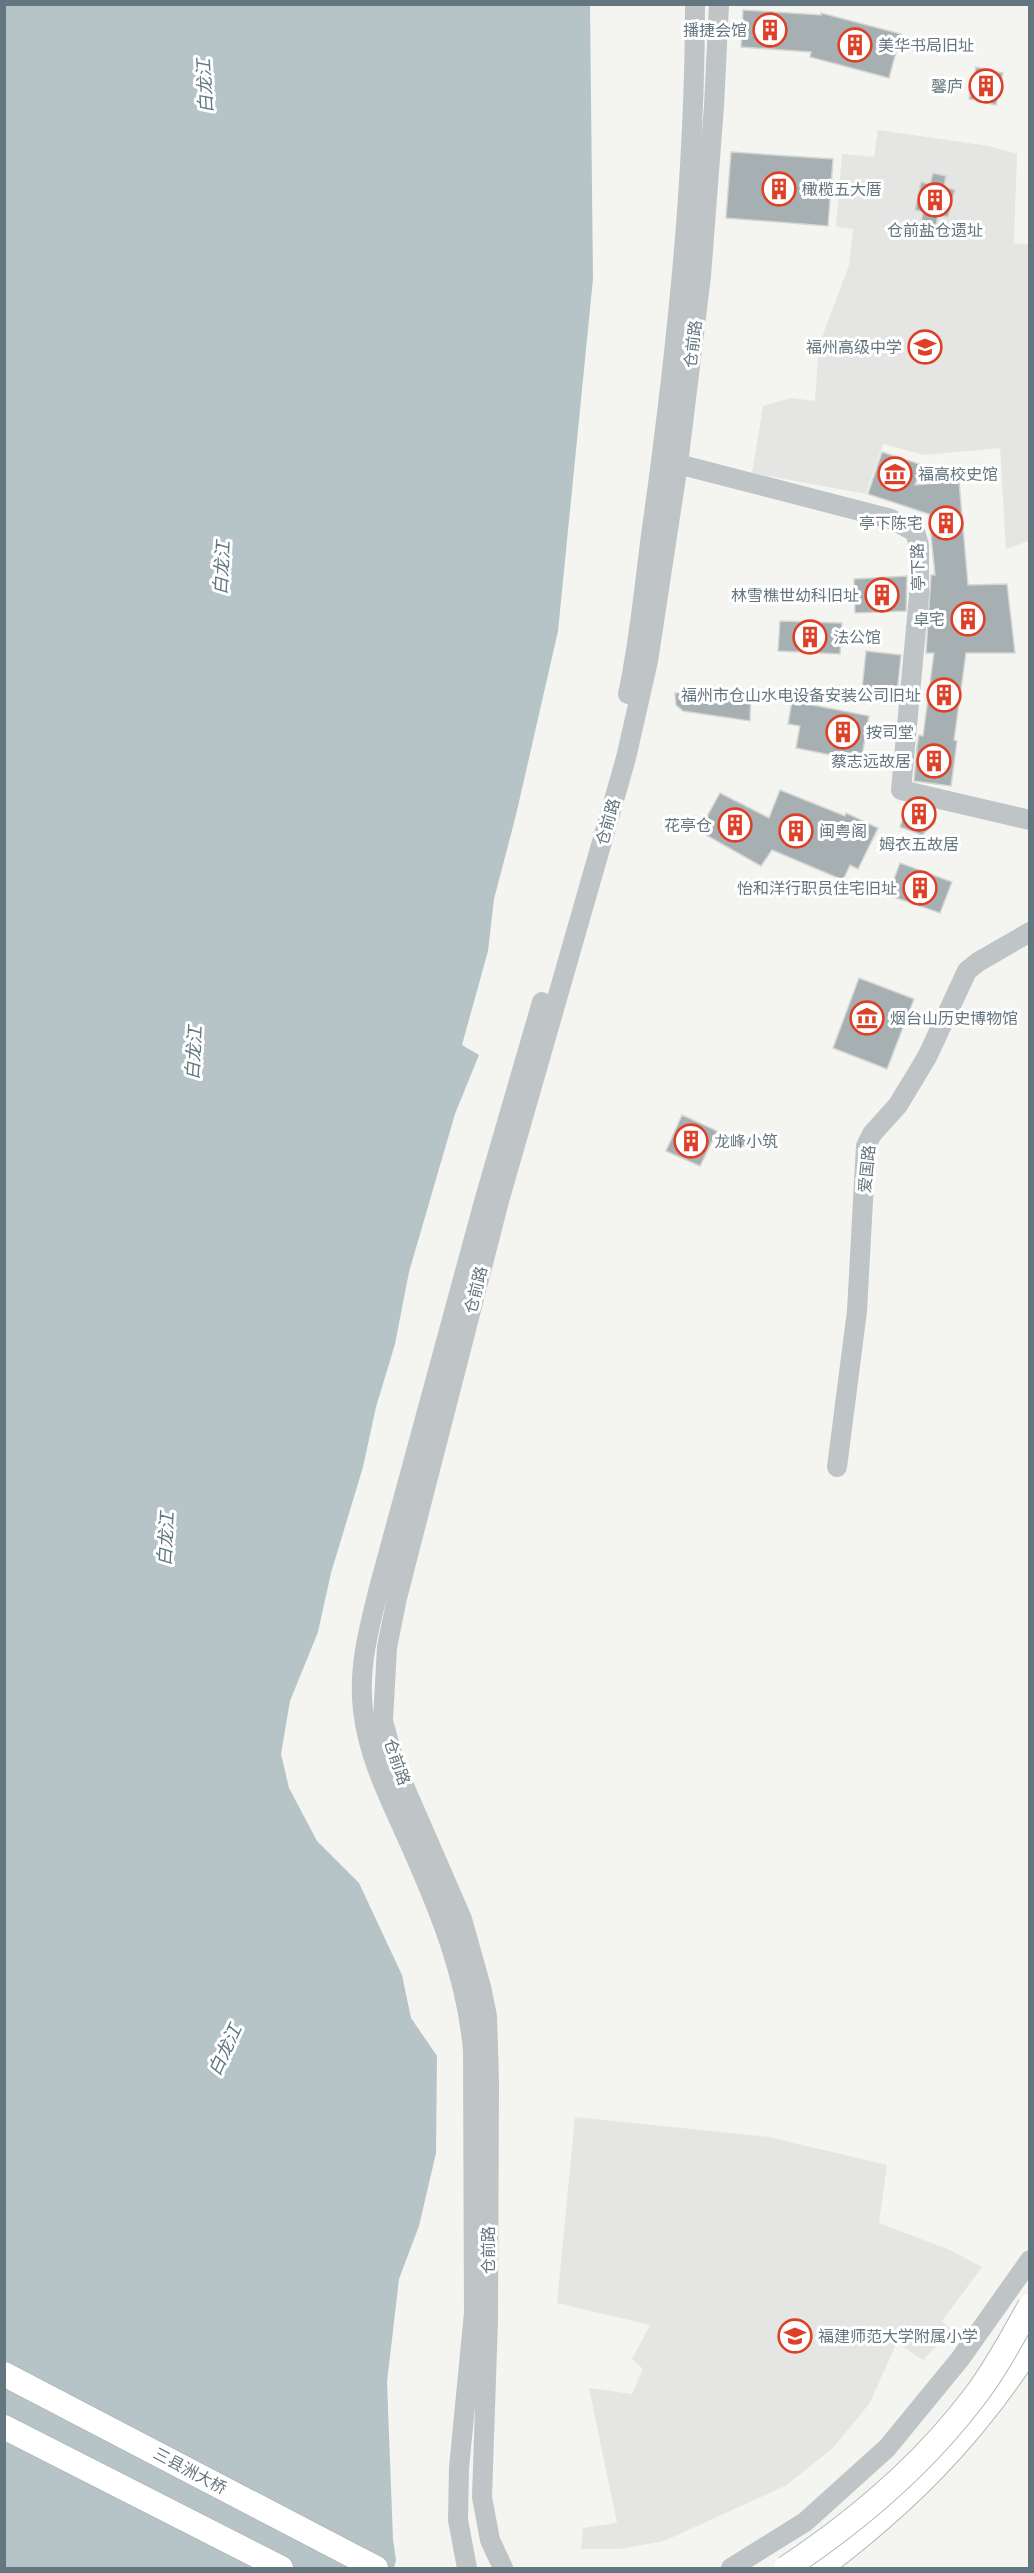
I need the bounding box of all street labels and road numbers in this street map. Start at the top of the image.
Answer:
street label: 仓前路 [681,319,705,369]
street label: 亭下路 [908,543,928,591]
street label: 仓前路 [592,796,624,848]
street label: 爱国路 [855,1144,879,1194]
street label: 仓前路 [461,1264,491,1316]
street label: 仓前路 [380,1736,414,1788]
street label: 仓前路 [479,2226,498,2274]
street label: 三县洲大桥 [150,2444,230,2498]

